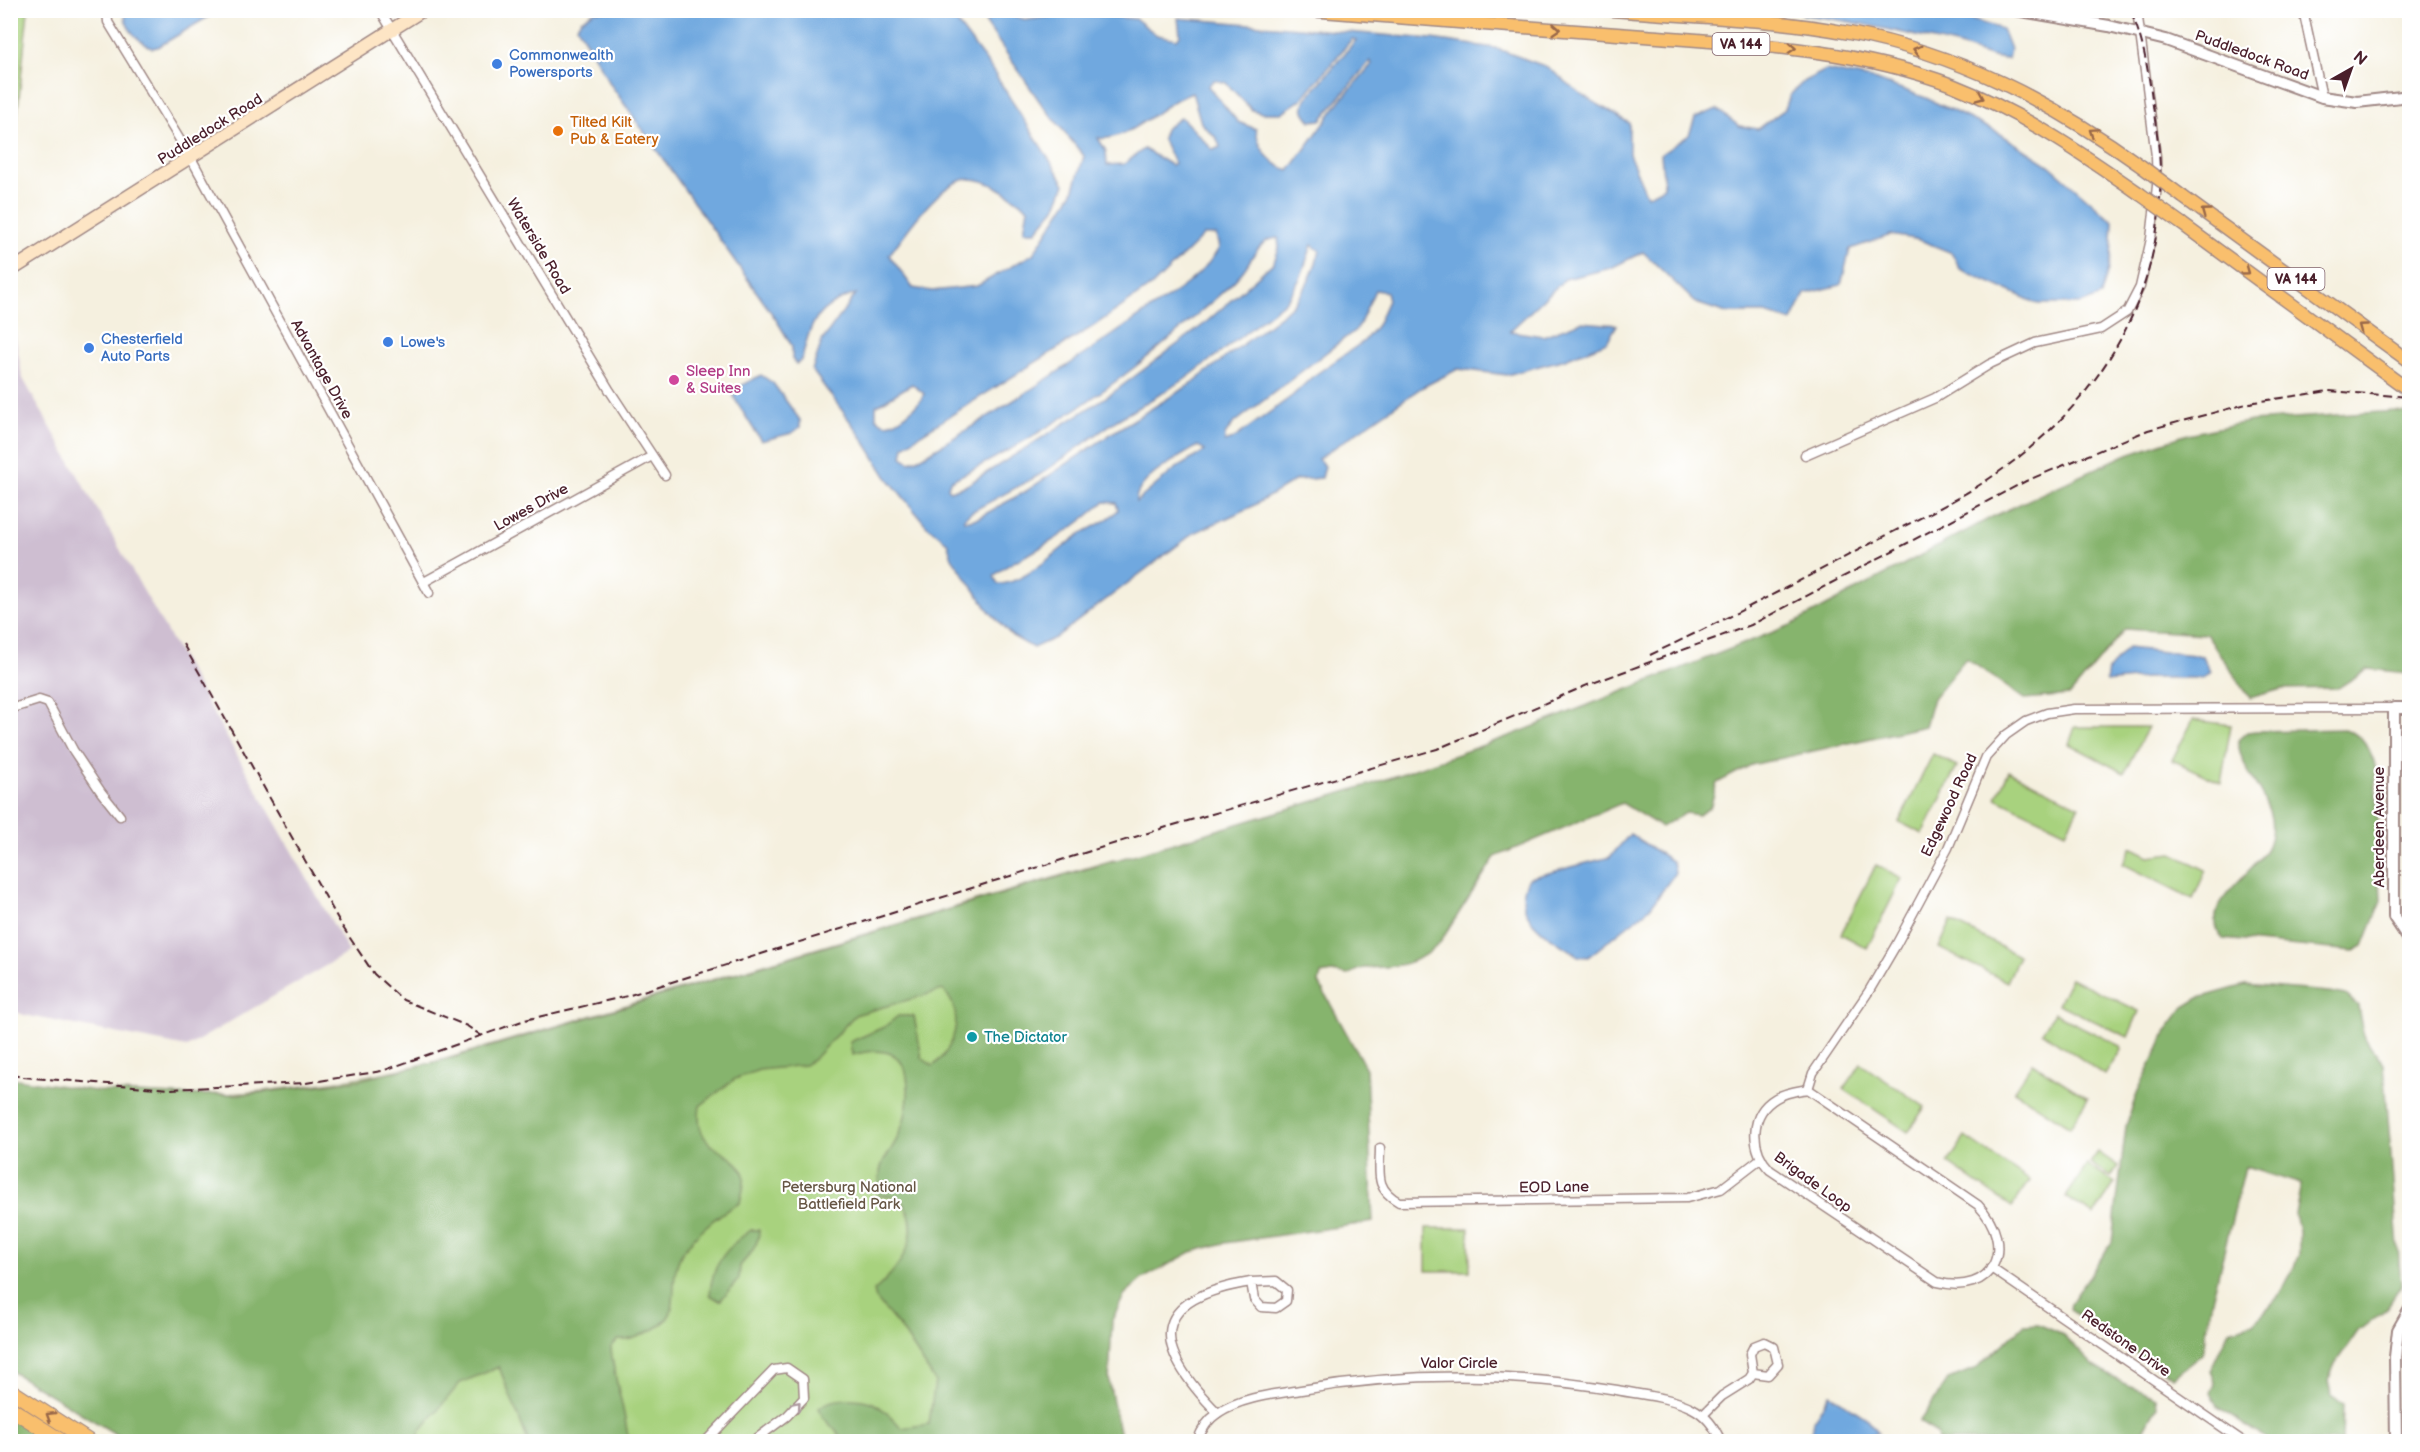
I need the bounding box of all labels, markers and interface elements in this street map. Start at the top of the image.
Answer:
one-way arrow [1551,23,1560,36]
street label: Puddledock Road [2192,26,2311,85]
road number: VA 144 [1712,33,1770,55]
north arrow [2321,39,2381,99]
one-way arrow [1788,41,1797,54]
one-way arrow [1912,45,1923,57]
place label: Commonwealth Powersports [509,46,613,82]
text: N [2349,48,2370,70]
marker: Commonwealth Powersports [490,57,504,71]
street label: Puddledock Road [154,90,266,169]
one-way arrow [1974,90,1985,102]
place label: Tilted Kilt Pub & Eatery [570,113,659,149]
marker: Tilted Kilt Pub & Eatery [551,124,565,138]
one-way arrow [2089,128,2100,139]
street label: Waterside Road [502,195,575,298]
one-way arrow [2200,209,2211,220]
one-way arrow [2240,264,2251,275]
road number: VA 144 [2268,268,2324,290]
street label: Advantage Drive [286,316,357,422]
one-way arrow [2358,323,2369,334]
place label: Chesterfield Auto Parts [101,330,183,366]
place label: Lowe's [400,333,446,352]
marker: Lowe's [381,335,395,349]
marker: Chesterfield Auto Parts [82,341,96,355]
place label: Sleep Inn & Suites [686,362,750,398]
marker: Sleep Inn & Suites [667,373,681,387]
street label: Lowes Drive [491,479,572,536]
street label: Edgewood Road [1917,750,1982,860]
street label: Aberdeen Avenue [2370,766,2389,887]
place label: The Dictator [984,1028,1068,1047]
marker: The Dictator [965,1030,979,1044]
street label: Brigade Loop [1770,1148,1856,1217]
street label: EOD Lane [1519,1177,1589,1198]
park label: Petersburg National Battlefield Park [782,1178,916,1214]
street label: Redstone Drive [2077,1306,2174,1381]
street label: Valor Circle [1420,1354,1498,1373]
one-way arrow [790,1401,801,1412]
one-way arrow [46,1412,57,1423]

